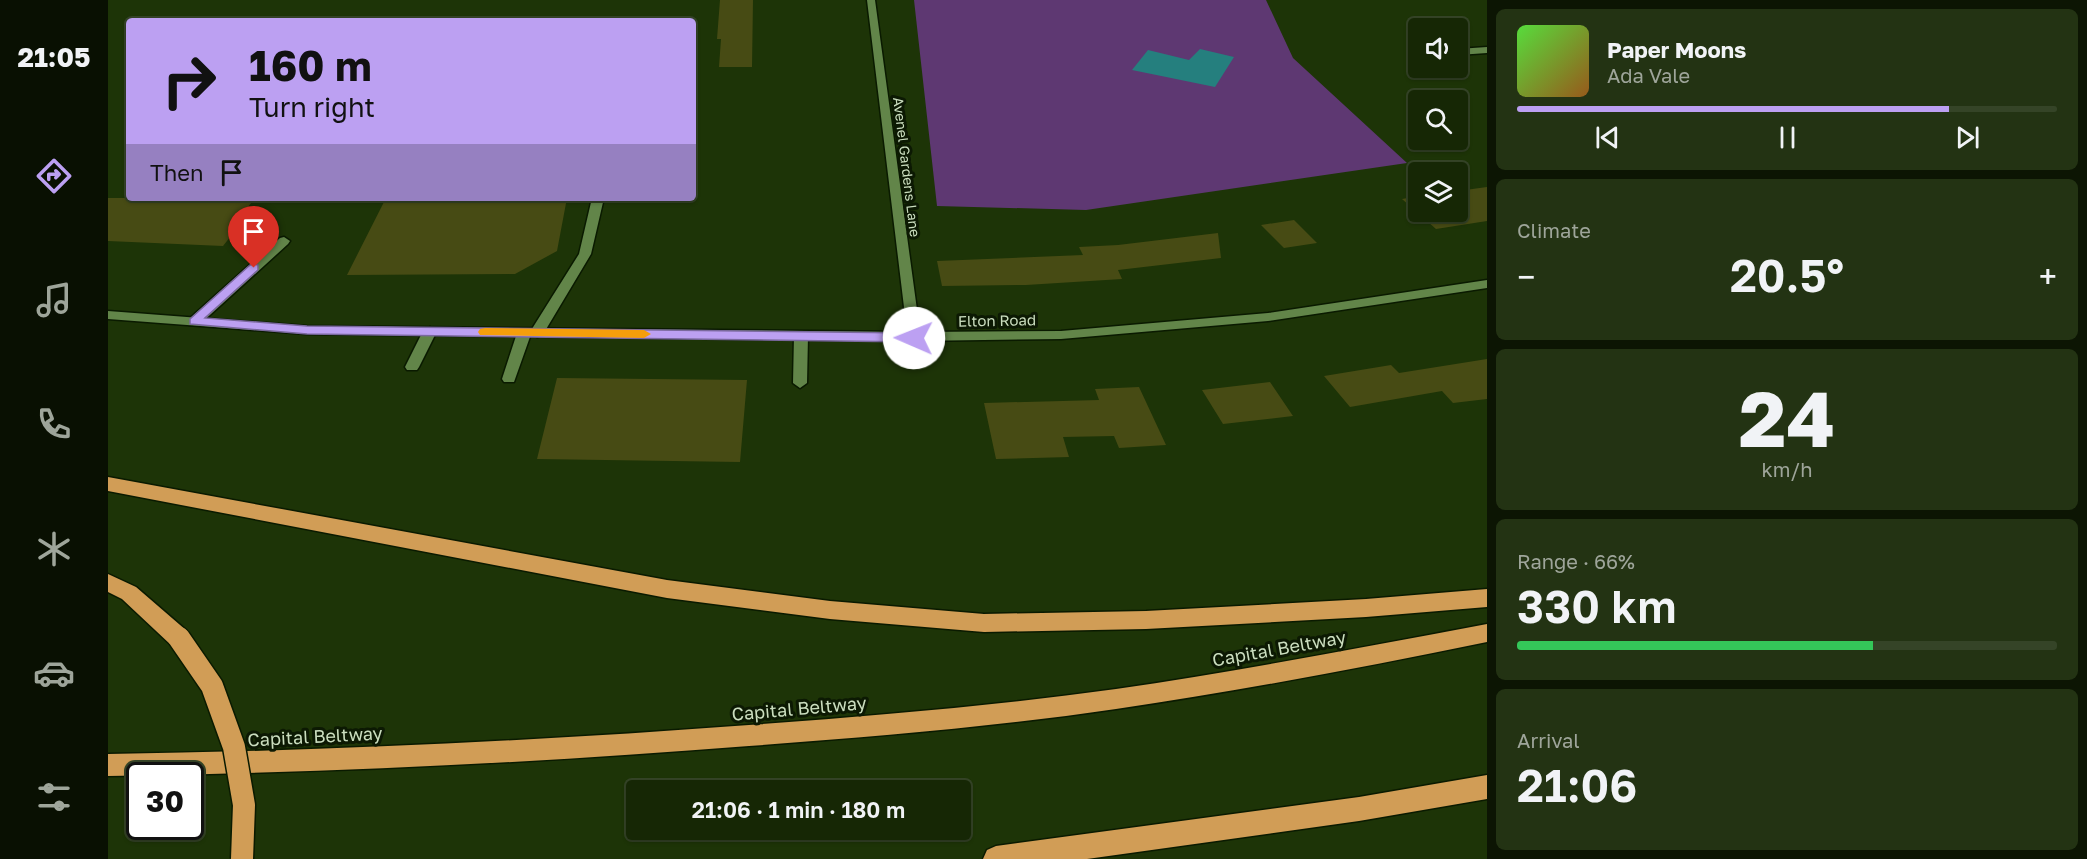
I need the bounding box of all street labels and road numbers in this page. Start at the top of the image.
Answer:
street label: Avenel Gardens Lane [890,96,924,238]
street label: Elton Road [958,310,1036,330]
street label: Capital Beltway [1210,625,1348,671]
street label: Capital Beltway [731,691,867,725]
street label: Capital Beltway [247,721,383,751]

